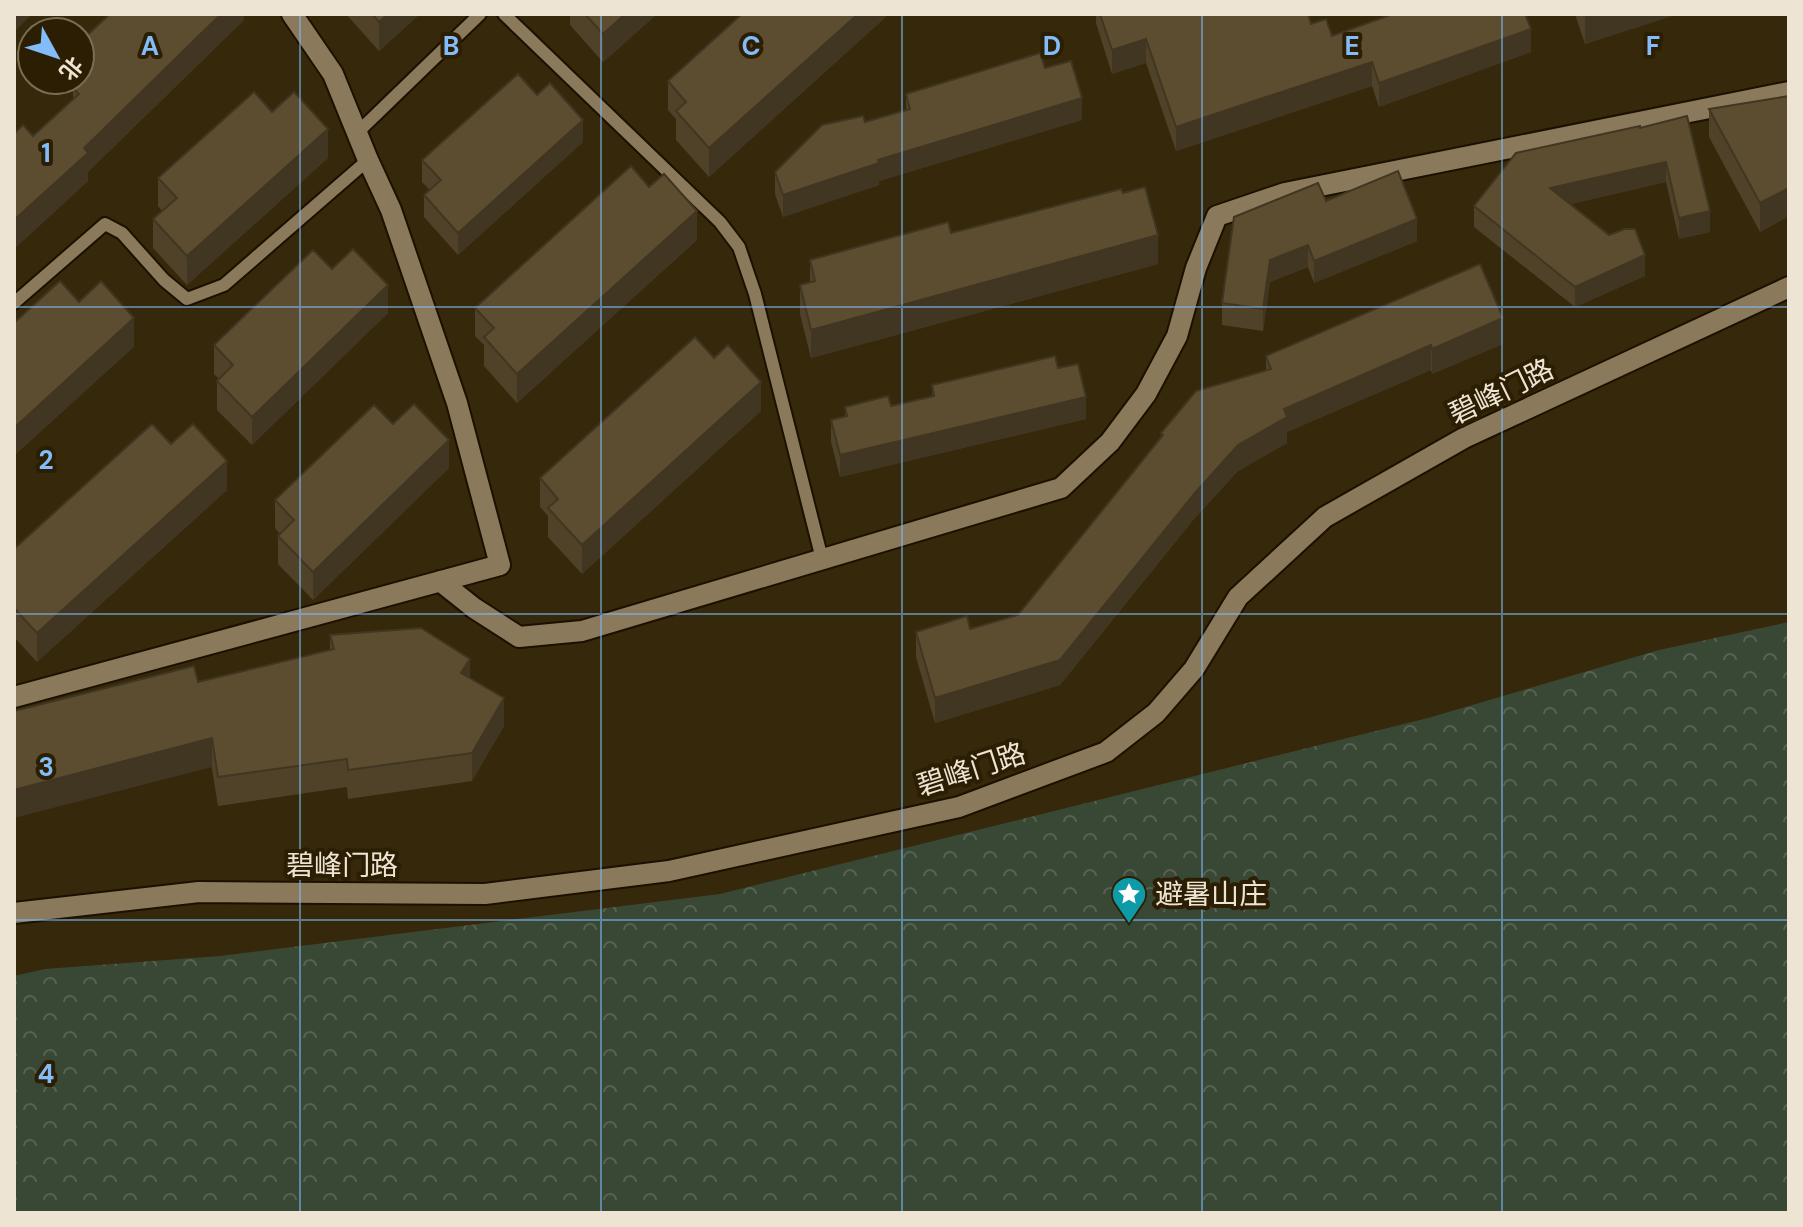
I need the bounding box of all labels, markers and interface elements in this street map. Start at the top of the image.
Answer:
north arrow [16,16,96,96]
text: A [141,29,159,63]
text: B [443,29,459,63]
text: C [741,29,761,63]
text: D [1043,29,1061,63]
text: E [1344,29,1360,63]
text: F [1646,29,1660,63]
text: 北 [53,51,89,86]
text: 1 [41,136,51,170]
street label: 碧峰门路 [1443,350,1560,433]
text: 2 [38,443,54,477]
street label: 碧峰门路 [912,735,1030,804]
text: 3 [38,750,54,784]
street label: 碧峰门路 [286,847,398,884]
place icon: 避暑山庄 [1110,875,1148,925]
place label: 避暑山庄 [1155,876,1267,913]
text: 4 [38,1057,54,1091]

